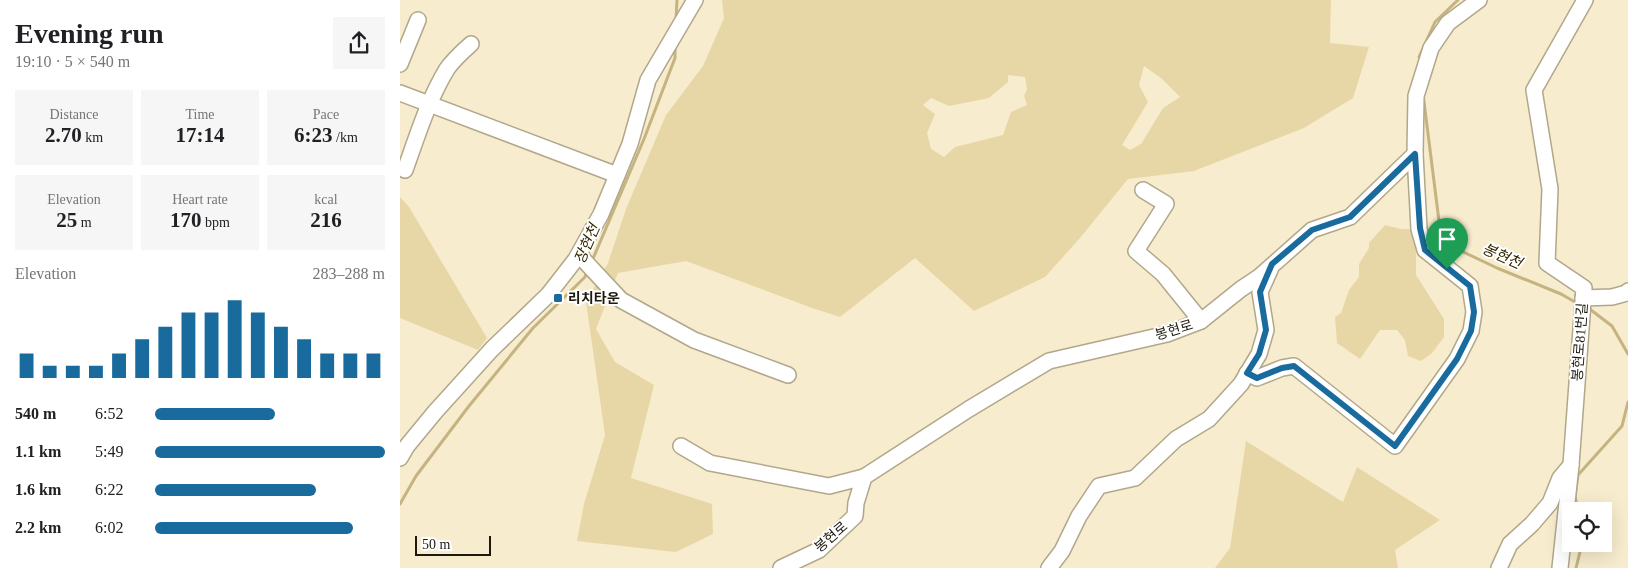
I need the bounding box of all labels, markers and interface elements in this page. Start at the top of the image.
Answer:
button: share [333,17,385,69]
text: Evening run [15,18,164,49]
text: 19:10 · 5 × 540 m [15,53,130,70]
text: Distance [50,107,98,122]
text: Time [185,107,215,122]
text: Pace [313,107,339,122]
text: 2.70 [45,123,82,147]
text: 17:14 [176,123,225,147]
text: 6:23 [294,123,333,147]
text: km [82,130,103,145]
text: /km [333,130,358,145]
text: Elevation [47,192,101,207]
text: Heart rate [172,192,228,207]
text: kcal [314,192,338,207]
text: 25 [56,208,77,232]
text: 170 [170,208,202,232]
text: 216 [310,208,342,232]
text: m [77,215,92,230]
text: bpm [202,215,230,230]
pin [1426,218,1468,269]
water label: 장현천 [571,220,604,266]
icon: arrive [1433,225,1461,253]
water label: 봉현천 [1480,240,1526,273]
text: Elevation [15,265,76,282]
text: 283–288 m [313,265,385,282]
place label: 리치타운 [568,291,620,306]
marker: 리치타운 [552,292,564,304]
street label: 봉현로81번길 [1569,302,1590,382]
street label: 봉현로 [1153,316,1195,343]
text: 540 m [15,405,56,422]
text: 6:52 [95,405,123,422]
text: 1.1 km [15,443,61,460]
text: 5:49 [95,443,123,460]
text: 1.6 km [15,481,61,498]
text: 6:22 [95,481,123,498]
map controls [1562,502,1612,552]
button: locate [1562,502,1612,552]
street label: 봉현로 [811,518,851,555]
text: 2.2 km [15,519,61,536]
text: 6:02 [95,519,123,536]
scale bar [415,533,491,556]
text: 50 m [422,537,450,552]

